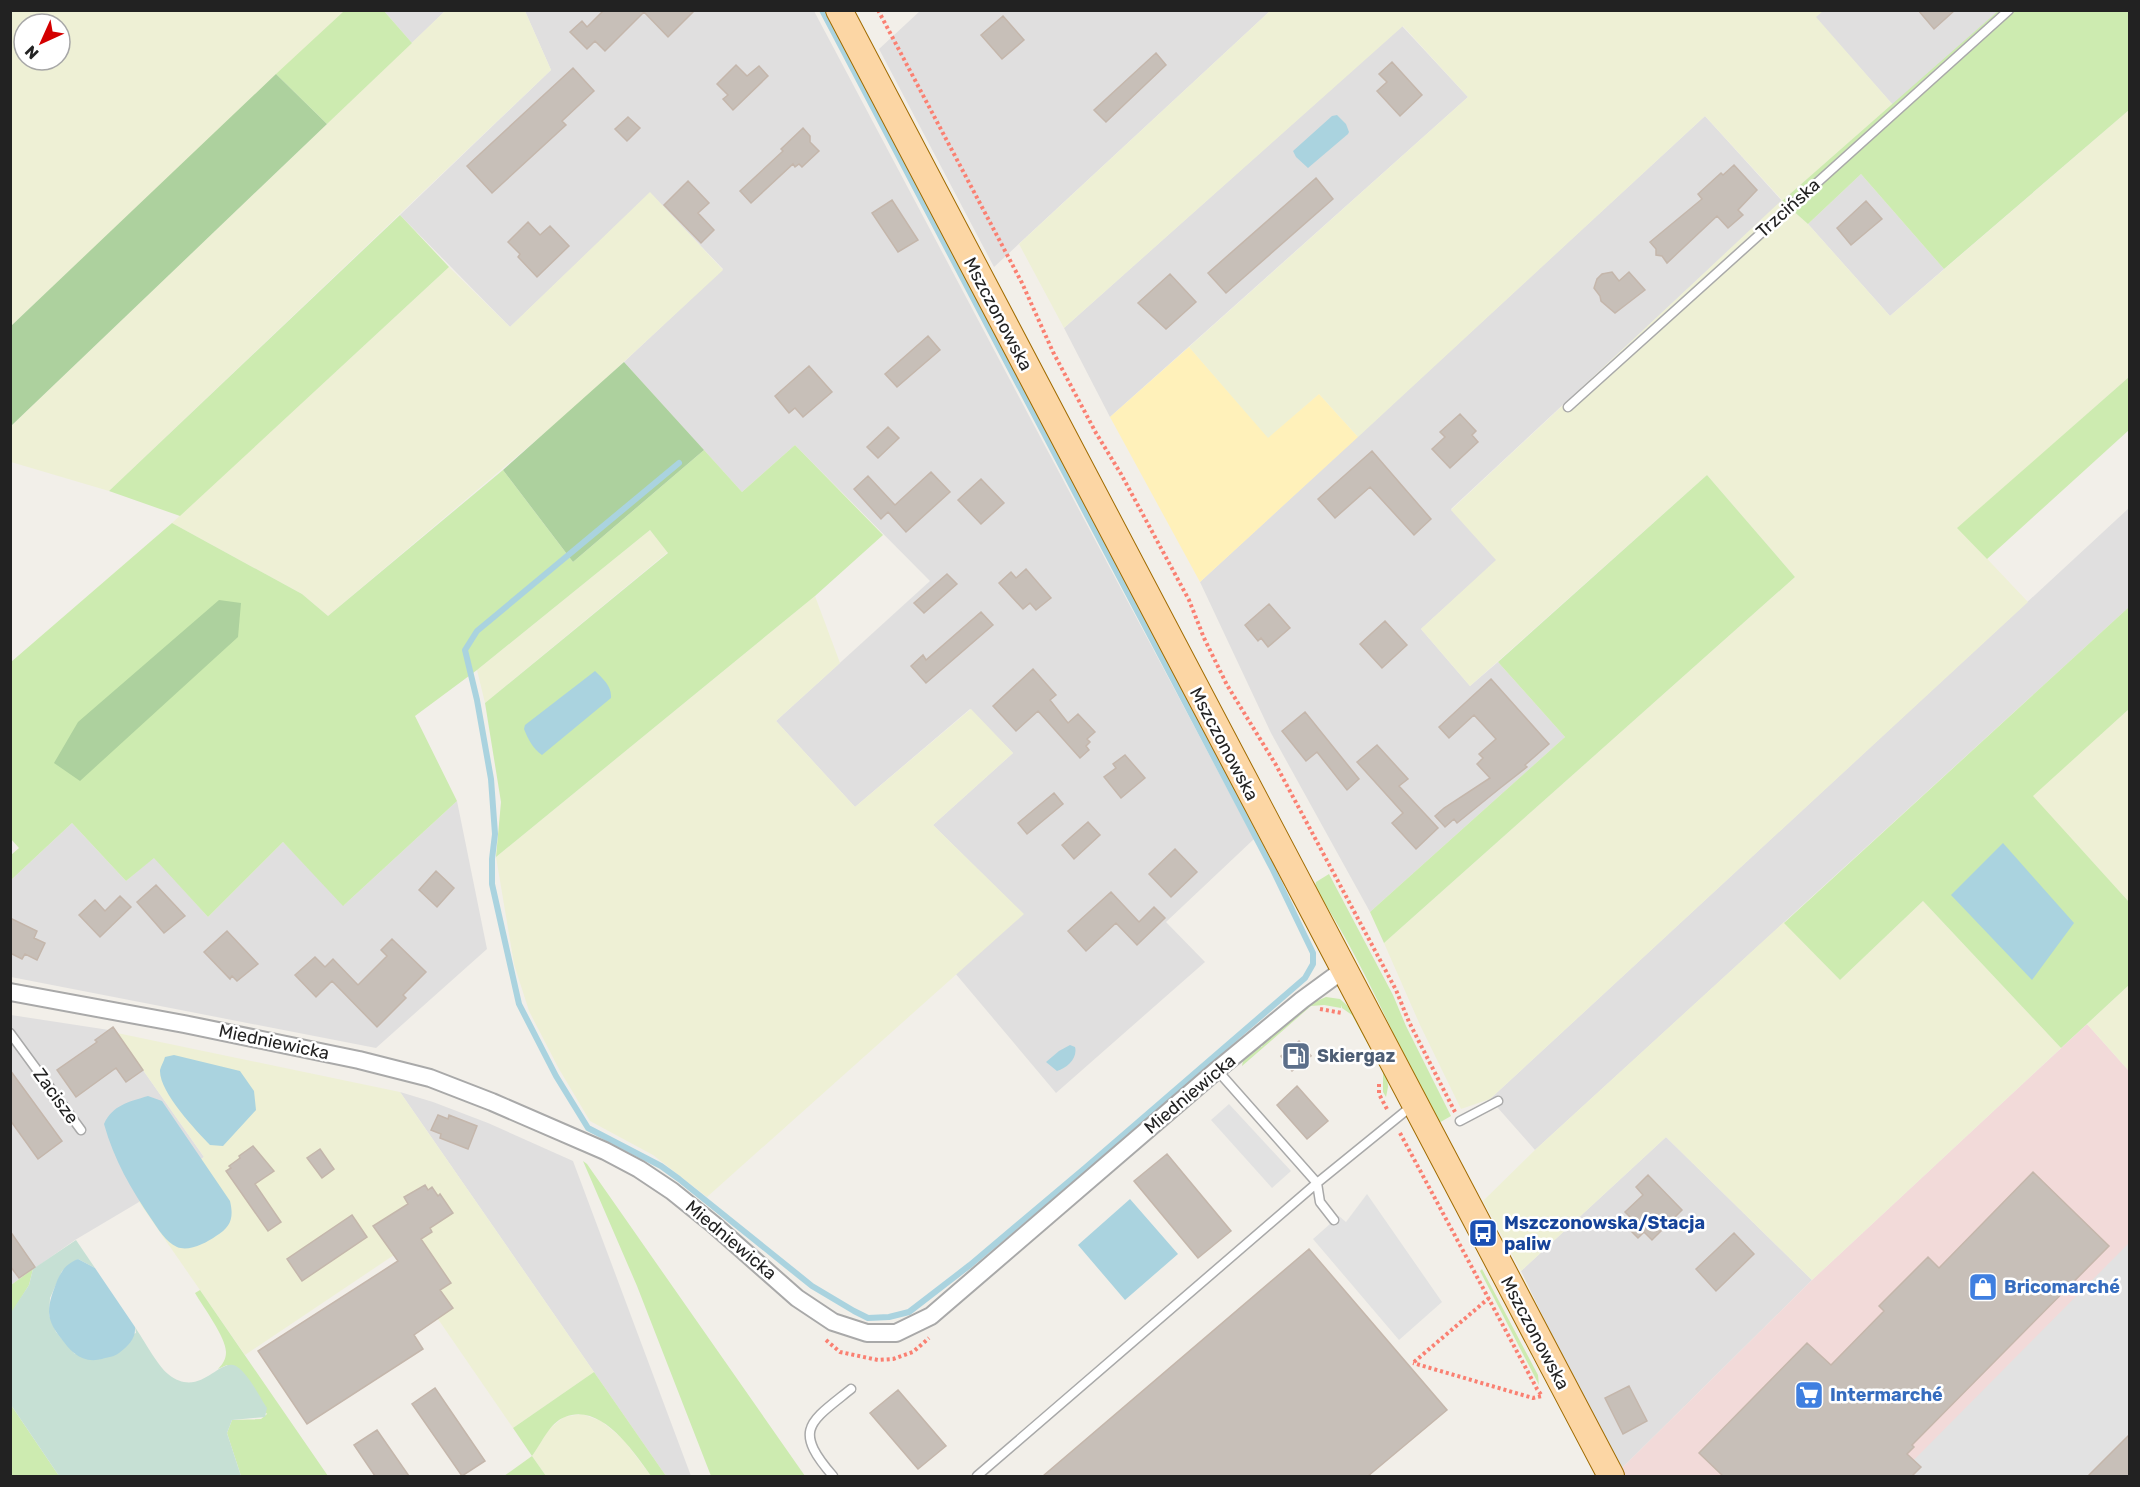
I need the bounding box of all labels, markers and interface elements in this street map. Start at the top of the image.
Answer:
north arrow [12,12,72,72]
text: N [21,41,43,63]
street label: Trzcińska [1752,174,1824,242]
street label: Mszczonowska [959,254,1037,374]
street label: Mszczonowska [1185,684,1263,804]
street label: Miedniewicka [217,1020,331,1064]
fuel station icon: Skiergaz [1280,1040,1312,1072]
place label: Skiergaz [1317,1045,1395,1067]
street label: Miedniewicka [1140,1049,1240,1139]
street label: Zacisze [28,1064,84,1128]
street label: Miedniewicka [681,1195,781,1285]
place label: Mszczonowska/Stacja paliw [1504,1212,1705,1255]
bus stop icon: Mszczonowska/Stacja paliw [1467,1217,1499,1249]
shop icon: Bricomarché [1967,1271,1999,1303]
street label: Mszczonowska [1496,1273,1574,1393]
place label: Bricomarché [2004,1276,2120,1298]
supermarket icon: Intermarché [1793,1379,1825,1411]
place label: Intermarché [1830,1384,1943,1406]

